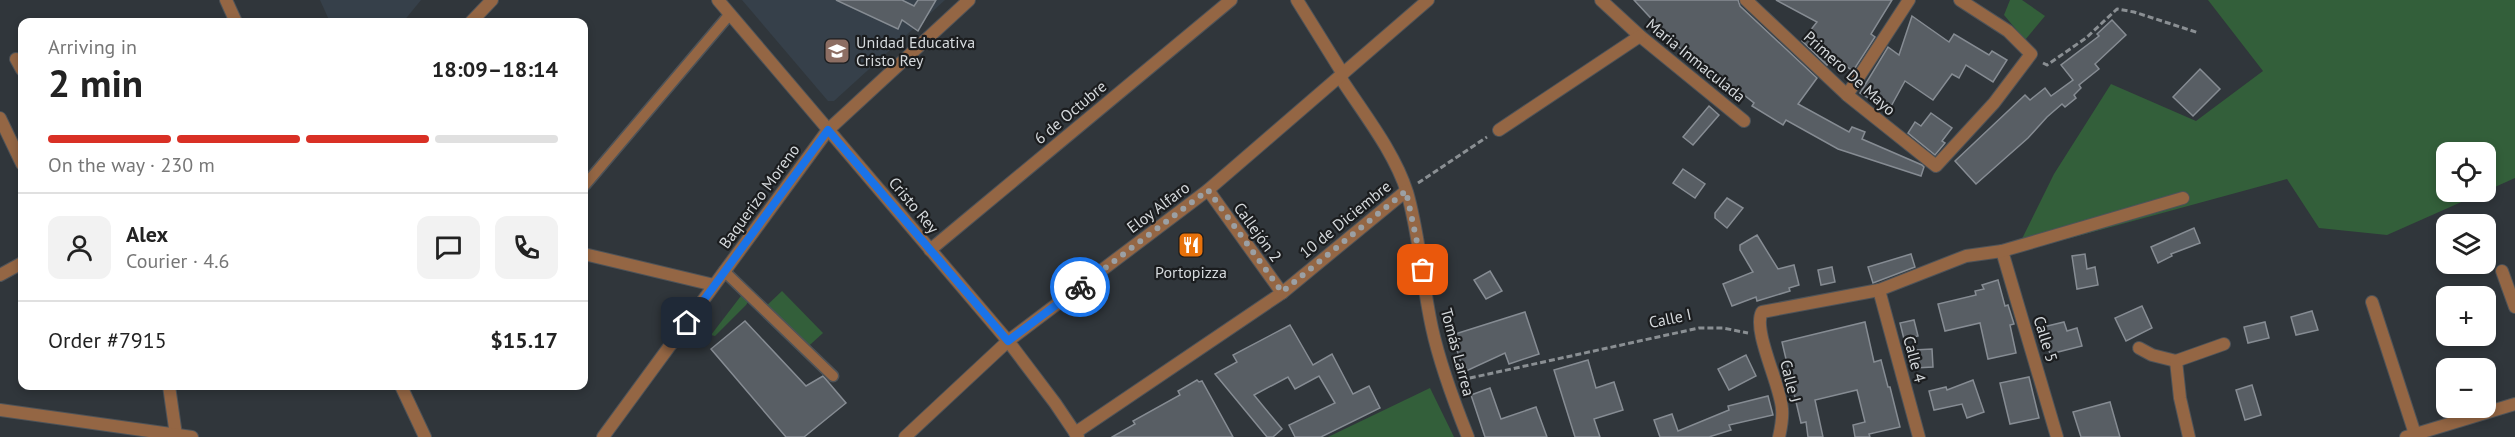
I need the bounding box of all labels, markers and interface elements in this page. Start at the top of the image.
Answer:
street label: Maria Inmaculada [1642,14,1750,106]
street label: Primero De Mayo [1800,26,1900,120]
place label: Unidad Educativa Cristo Rey [856,32,975,70]
text: Arriving in [48,34,137,60]
school or university icon: Unidad Educativa Cristo Rey [822,36,852,66]
text: 18:09–18:14 [432,55,558,83]
text: 2 min [48,57,143,108]
street label: 6 de Octubre [1030,76,1110,148]
street label: Baquerizo Moreno [714,140,804,252]
map controls [2436,142,2496,418]
button: locate [2436,142,2496,202]
text: On the way · 230 m [48,152,215,178]
street label: Cristo Rey [885,173,944,238]
street label: 10 de Diciembre [1295,176,1395,262]
street label: Eloy Alfaro [1123,177,1193,237]
street label: Callejón 2 [1230,198,1286,266]
button: layers [2436,214,2496,274]
button: person [48,216,111,279]
button: chat [417,216,480,279]
button: phone [495,216,558,279]
text: Alex [126,220,168,248]
restaurant icon: Portopizza [1176,230,1206,260]
pin [1397,244,1448,295]
text: Courier · 4.6 [126,248,229,274]
icon: bag [1406,253,1439,286]
courier [1050,257,1110,317]
place label: Portopizza [1155,262,1227,282]
icon: bike [1064,271,1097,304]
button: + [2436,286,2496,346]
pin [661,297,712,348]
street label: Calle I [1647,304,1693,332]
icon: home [670,306,703,339]
street label: Tomás Larrea [1437,306,1479,398]
street label: Calle 5 [2030,313,2062,365]
text: Order #7915 [48,326,167,354]
text: $15.17 [490,326,558,354]
street label: Calle 4 [1899,334,1931,385]
street label: Calle J [1776,358,1806,404]
button: − [2436,358,2496,418]

